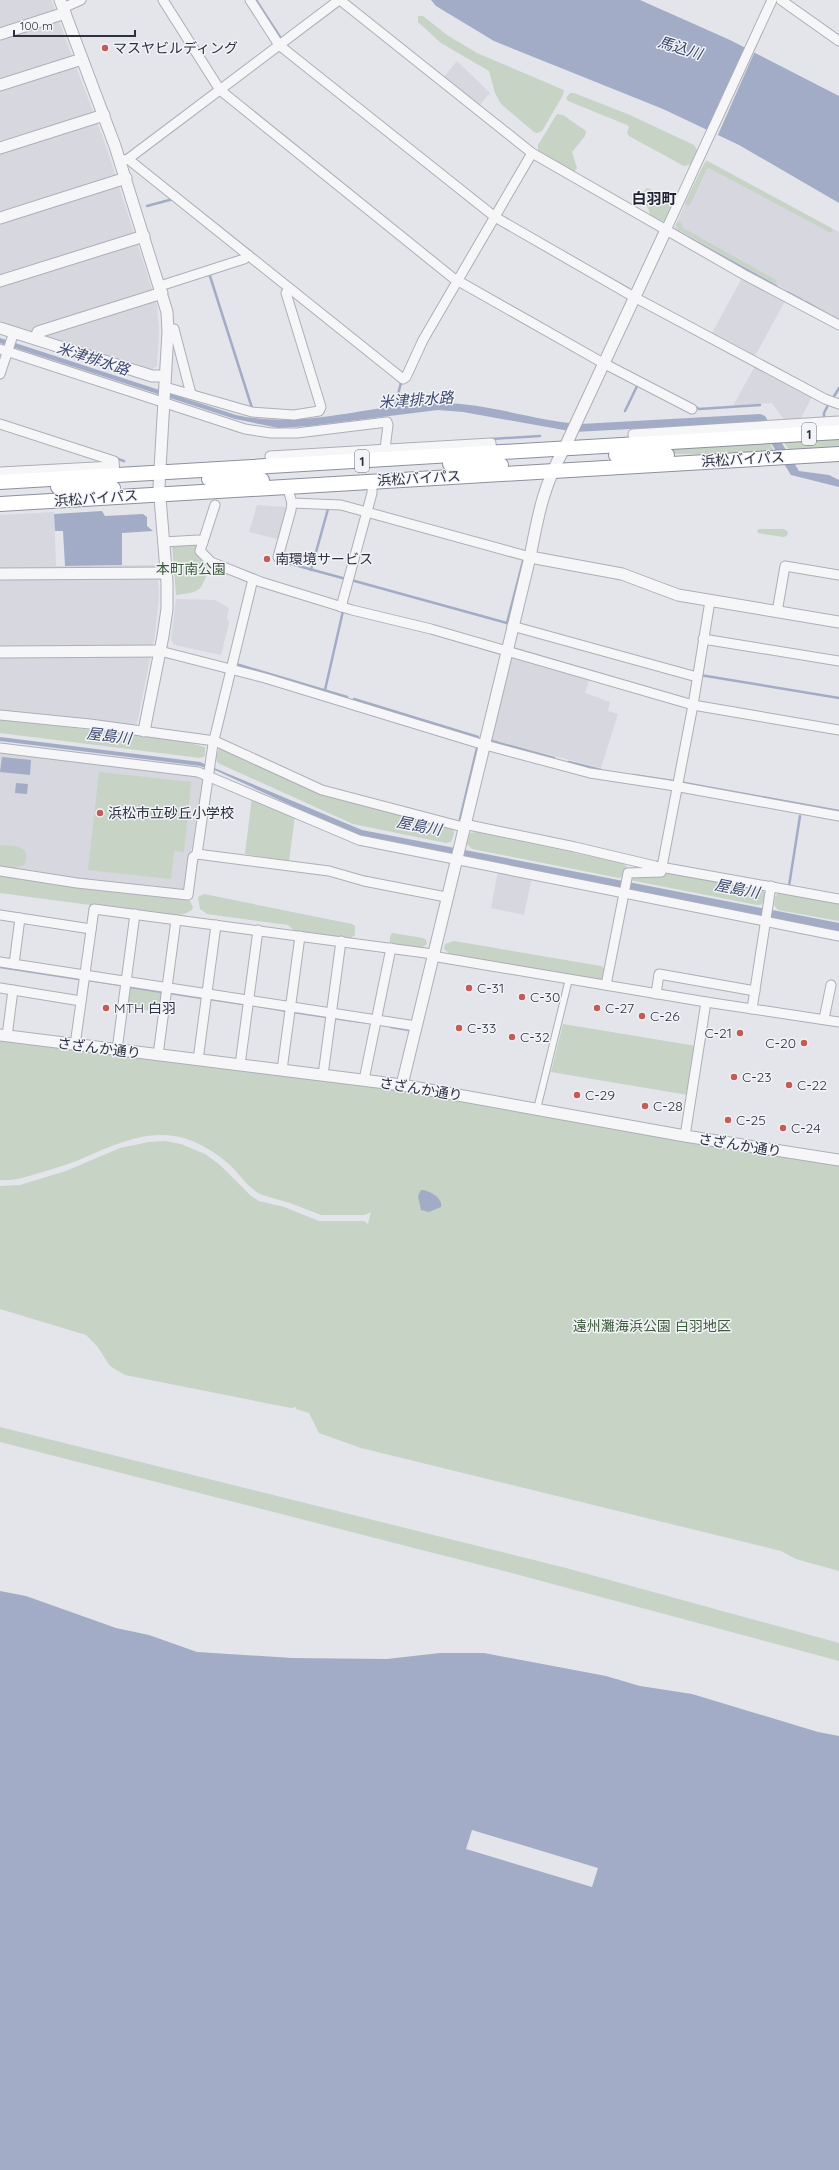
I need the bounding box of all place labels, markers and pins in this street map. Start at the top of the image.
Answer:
place label: マスヤビルディング [113,39,238,57]
marker: マスヤビルディング [100,43,110,53]
place label: 南環境サービス [275,550,373,568]
marker: 南環境サービス [262,554,272,564]
place label: 浜松市立砂丘小学校 [108,804,234,822]
marker: 浜松市立砂丘小学校 [95,808,105,818]
place label: C-31 [477,979,504,997]
marker: C-31 [464,983,474,993]
place label: C-30 [530,988,560,1006]
marker: C-30 [517,992,527,1002]
place label: MTH 白羽 [114,999,176,1017]
place label: C-27 [605,999,634,1017]
marker: MTH 白羽 [101,1003,111,1013]
marker: C-27 [592,1003,602,1013]
place label: C-26 [650,1007,680,1025]
marker: C-26 [637,1011,647,1021]
place label: C-33 [467,1019,496,1037]
marker: C-33 [454,1023,464,1033]
place label: C-21 [704,1024,732,1042]
place label: C-32 [520,1028,550,1046]
marker: C-21 [735,1028,745,1038]
marker: C-32 [507,1032,517,1042]
place label: C-20 [765,1034,796,1052]
marker: C-20 [799,1038,809,1048]
place label: C-23 [742,1068,772,1086]
marker: C-23 [729,1072,739,1082]
place label: C-22 [797,1076,827,1094]
marker: C-22 [784,1080,794,1090]
place label: C-29 [585,1086,615,1104]
marker: C-29 [572,1090,582,1100]
place label: C-28 [653,1097,683,1115]
marker: C-28 [640,1101,650,1111]
place label: C-25 [736,1111,766,1129]
marker: C-25 [723,1115,733,1125]
place label: C-24 [791,1119,821,1137]
marker: C-24 [778,1123,788,1133]

